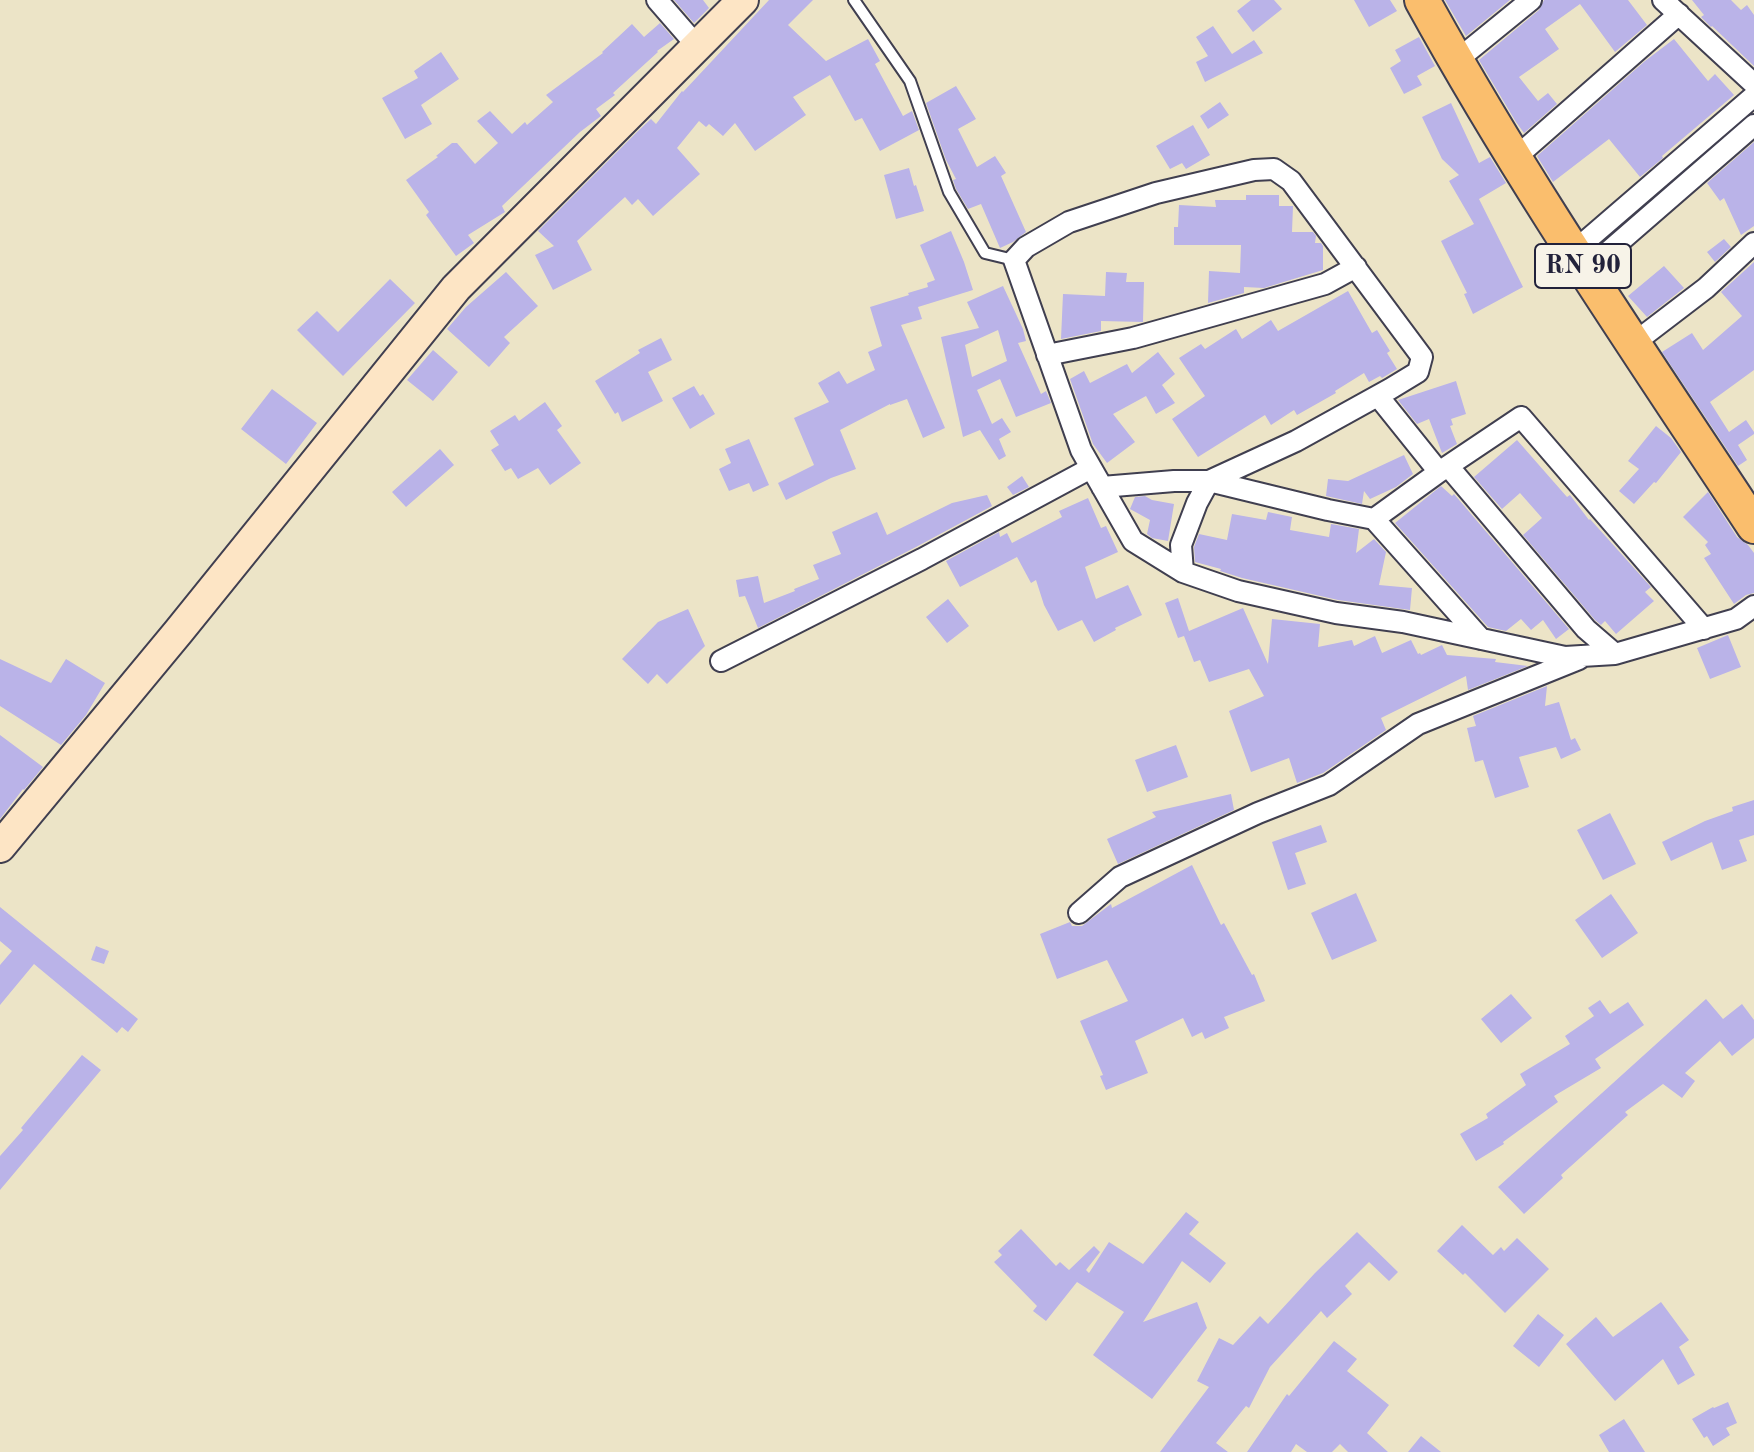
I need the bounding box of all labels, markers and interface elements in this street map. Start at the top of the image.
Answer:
road number: RN 90 [1535,244,1631,288]

